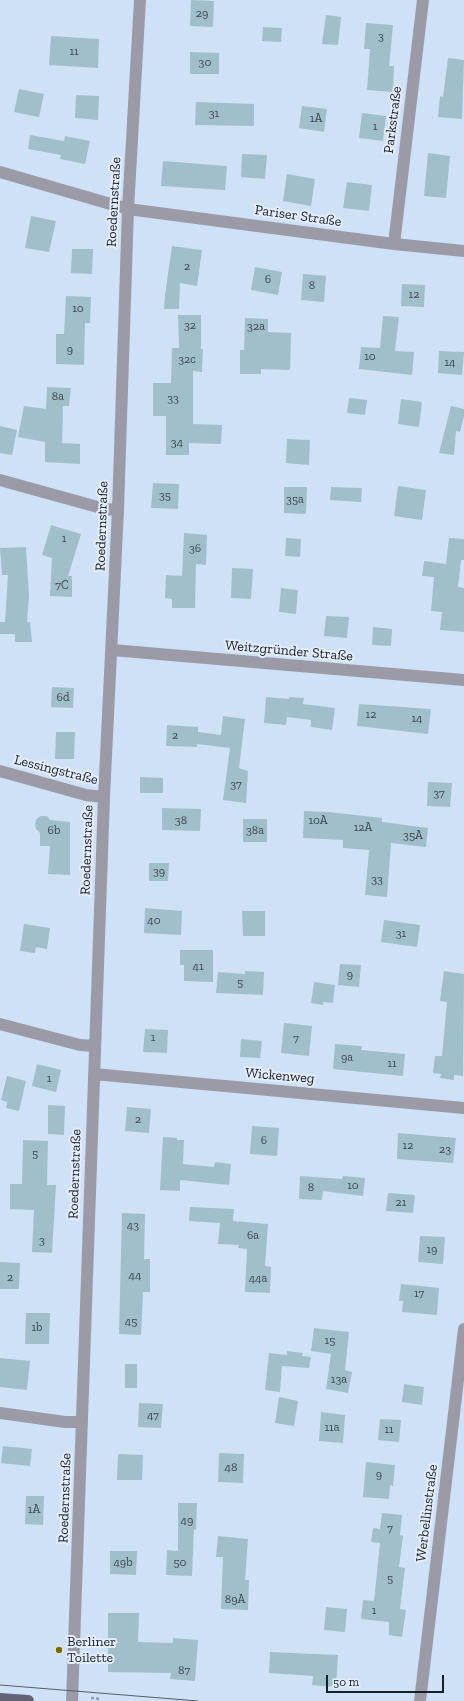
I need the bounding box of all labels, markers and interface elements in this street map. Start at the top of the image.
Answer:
house number: 29 [196,7,208,21]
house number: 3 [378,30,384,44]
house number: 11 [69,45,79,59]
house number: 30 [199,56,211,70]
street label: Parkstraße [381,85,405,155]
house number: 31 [209,107,219,121]
house number: 1A [310,112,322,126]
house number: 1 [373,120,377,134]
street label: Roedernstraße [103,157,125,247]
street label: Pariser Straße [254,202,342,230]
house number: 2 [184,260,190,274]
house number: 6 [265,273,271,287]
house number: 8 [309,279,315,293]
house number: 12 [409,288,419,302]
house number: 10 [72,302,84,316]
house number: 32 [184,319,196,333]
house number: 32a [247,320,265,334]
house number: 9 [67,343,73,357]
house number: 10 [364,350,376,364]
house number: 32c [178,353,196,367]
house number: 14 [444,356,456,370]
house number: 8a [52,390,64,404]
house number: 33 [167,392,179,406]
house number: 34 [171,436,183,450]
street label: Roedernstraße [92,481,112,571]
house number: 35 [159,489,171,503]
house number: 35a [286,493,304,507]
house number: 1 [62,532,66,546]
house number: 36 [189,542,201,556]
house number: 7C [55,579,69,593]
street label: Weitzgründer Straße [224,637,354,665]
house number: 6d [57,691,69,705]
house number: 12 [366,708,376,722]
house number: 14 [411,712,423,726]
house number: 2 [172,729,178,743]
street label: Lessingstraße [12,751,100,789]
house number: 37 [230,778,242,792]
house number: 37 [433,787,445,801]
street label: Roedernstraße [77,805,97,895]
house number: 38 [175,814,187,828]
house number: 10A [308,814,328,828]
house number: 12A [354,821,372,835]
house number: 6b [48,824,60,838]
house number: 38a [246,824,264,838]
house number: 35A [403,829,423,843]
house number: 39 [153,865,165,879]
house number: 33 [371,873,383,887]
house number: 40 [147,914,161,928]
house number: 31 [396,927,406,941]
house number: 41 [192,960,204,974]
house number: 9 [347,968,353,982]
house number: 5 [237,976,243,990]
house number: 1 [151,1031,155,1045]
house number: 7 [293,1032,299,1046]
house number: 9a [341,1051,353,1065]
house number: 11 [387,1057,397,1071]
street label: Wickenweg [245,1065,315,1087]
house number: 1 [47,1072,51,1086]
house number: 2 [135,1113,141,1127]
street label: Roedernstraße [65,1129,85,1219]
house number: 6 [261,1134,267,1148]
house number: 12 [403,1139,413,1153]
house number: 23 [439,1143,451,1157]
house number: 5 [32,1147,38,1161]
house number: 10 [347,1179,359,1193]
house number: 8 [308,1181,314,1195]
house number: 21 [396,1196,406,1210]
house number: 43 [127,1219,139,1233]
house number: 6a [247,1229,259,1243]
house number: 3 [39,1234,45,1248]
house number: 19 [427,1243,437,1257]
house number: 44 [129,1269,141,1283]
house number: 2 [7,1271,13,1285]
house number: 44a [249,1272,267,1286]
house number: 17 [414,1287,424,1301]
house number: 45 [125,1315,137,1329]
house number: 1b [31,1321,43,1335]
house number: 15 [325,1334,335,1348]
house number: 13a [331,1373,347,1387]
house number: 47 [147,1409,159,1423]
house number: 11a [324,1421,340,1435]
house number: 11 [384,1423,394,1437]
street label: Roedernstraße [55,1453,75,1543]
house number: 48 [225,1461,237,1475]
street label: Werbellinstraße [413,1463,441,1563]
house number: 9 [376,1468,382,1482]
house number: 1A [28,1503,40,1517]
house number: 49 [181,1514,193,1528]
house number: 7 [387,1522,393,1536]
house number: 49b [113,1556,133,1570]
house number: 50 [173,1556,187,1570]
house number: 5 [387,1572,393,1586]
house number: 89A [225,1593,245,1607]
house number: 1 [372,1604,376,1618]
place label: Berliner Toilette [67,1634,116,1666]
marker: Berliner Toilette [54,1645,64,1655]
house number: 87 [178,1664,190,1678]
scale bar [328,1667,446,1693]
text: 50 m [333,1675,359,1689]

